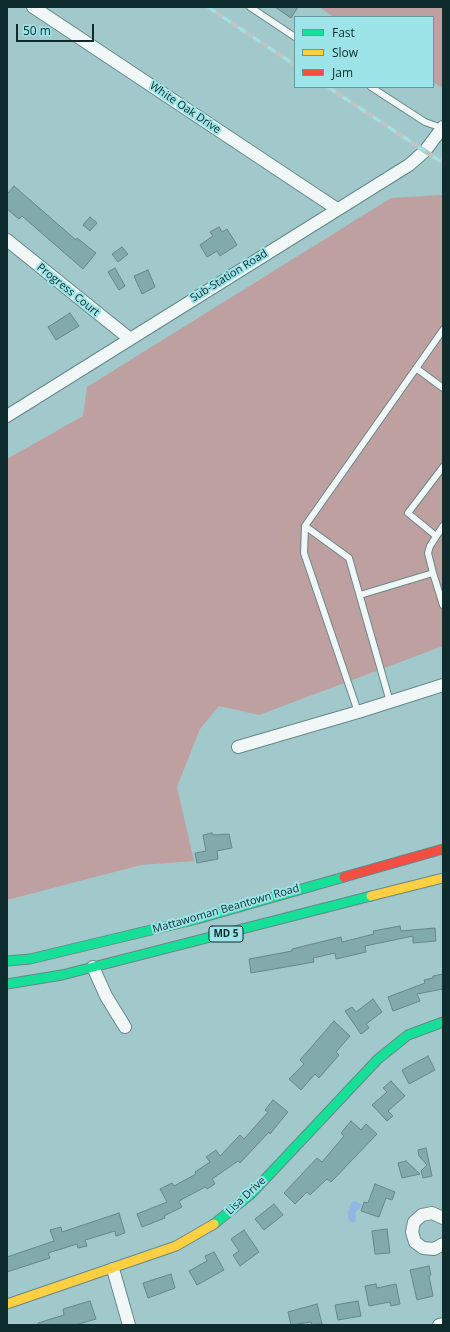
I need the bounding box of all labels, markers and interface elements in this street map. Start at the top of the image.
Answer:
scale bar [18,16,96,42]
legend [294,16,434,88]
text: 50 m [23,22,51,39]
text: Fast [332,24,355,41]
text: Slow [332,44,358,61]
text: Jam [332,64,353,81]
street label: White Oak Drive [147,79,223,137]
street label: Sub-Station Road [188,247,270,305]
street label: Progress Court [34,261,102,319]
street label: Mattawoman Beantown Road [151,882,301,936]
road number: MD 5 [209,926,243,942]
street label: Lisa Drive [223,1174,269,1218]

